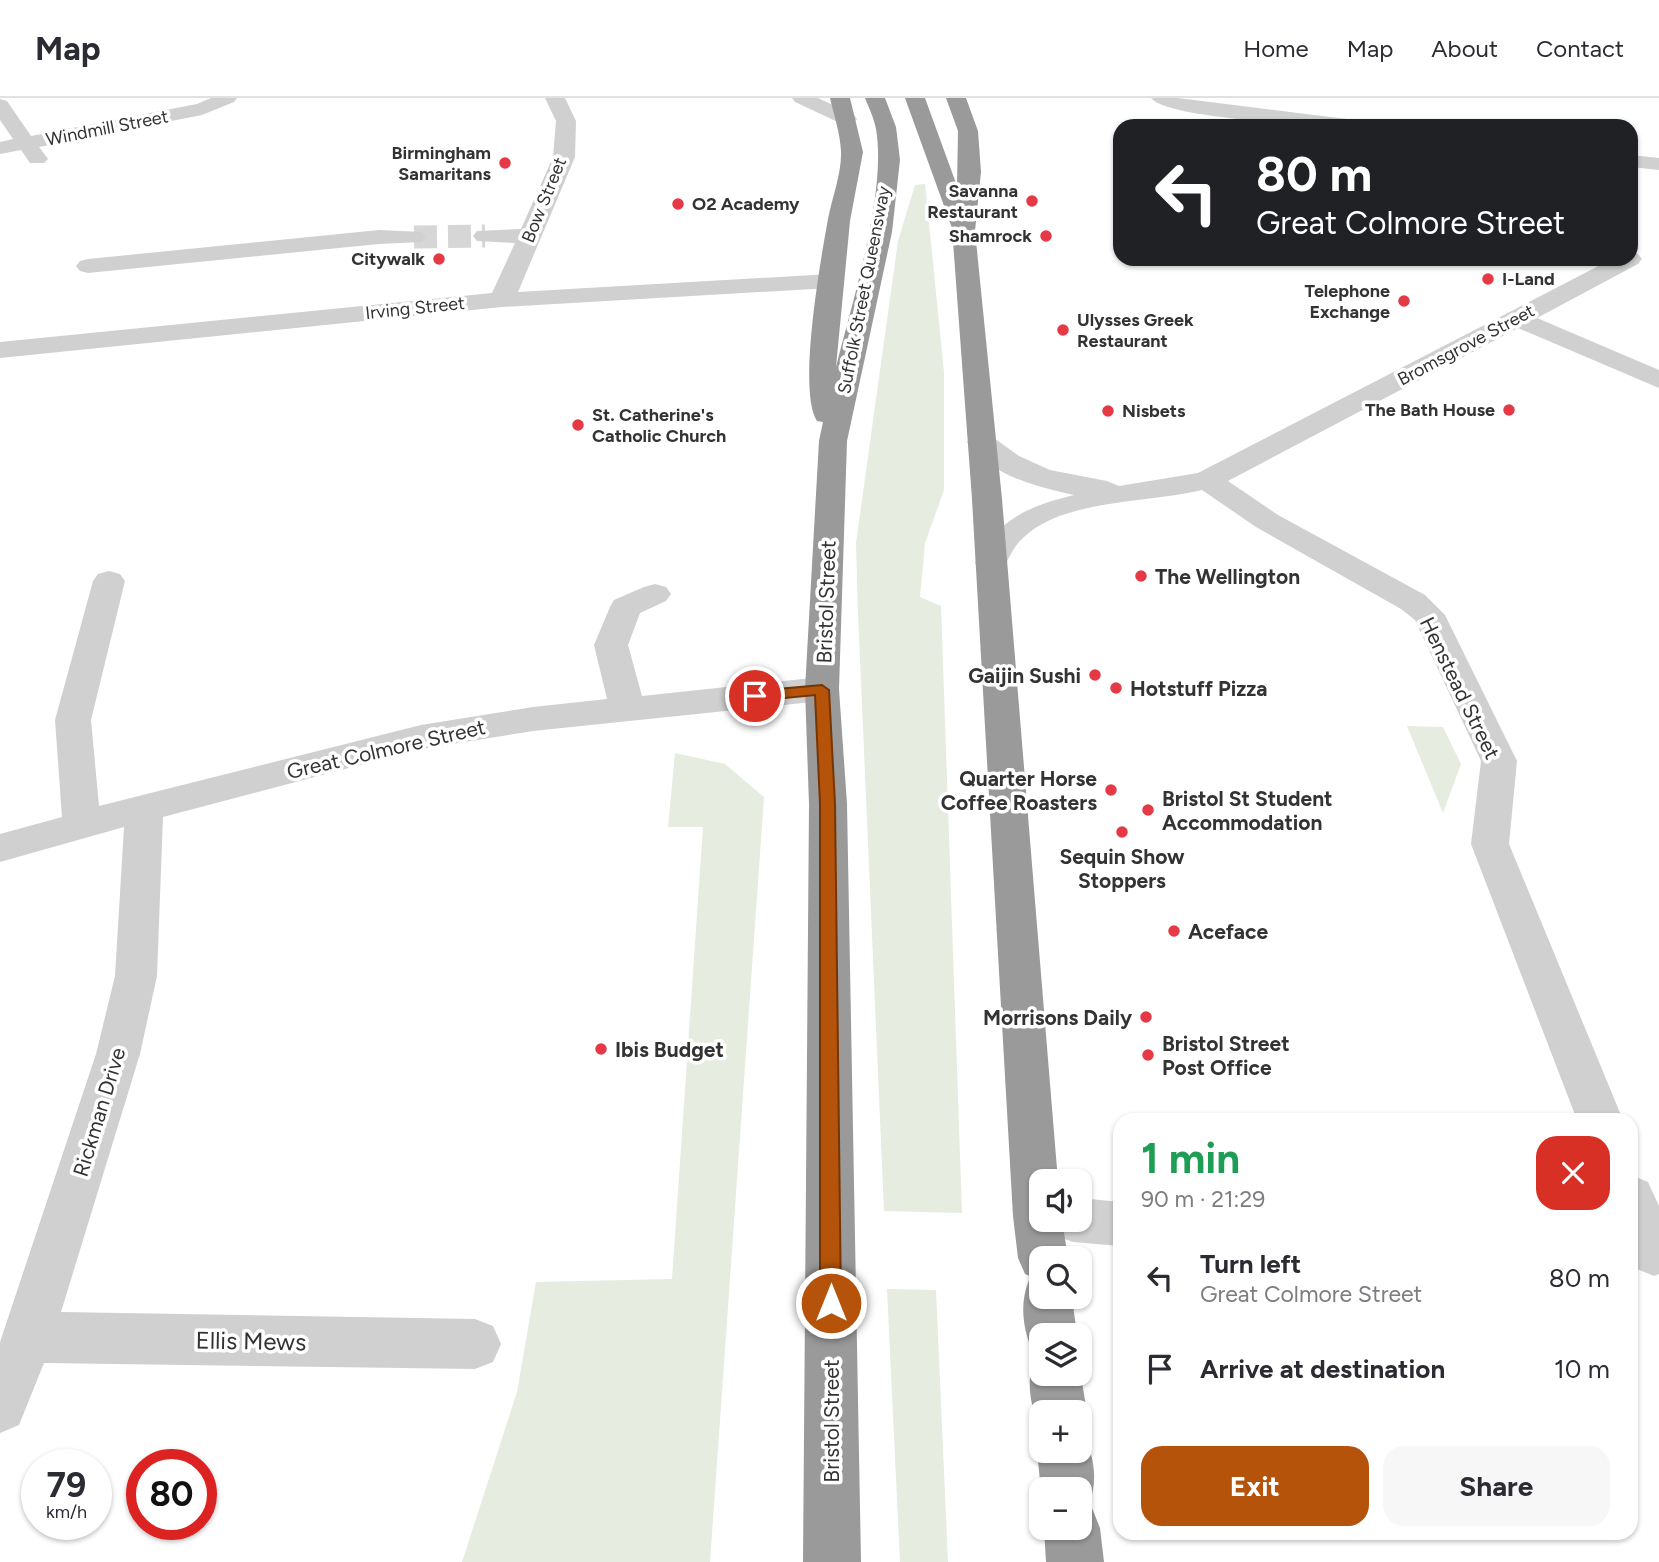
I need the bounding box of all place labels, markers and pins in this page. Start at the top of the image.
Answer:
place label: Birmingham Samaritans [391,142,492,185]
marker: Birmingham Samaritans [497,155,513,171]
place label: Savanna Restaurant [927,180,1018,223]
place label: O2 Academy [692,193,800,215]
marker: Savanna Restaurant [1024,193,1040,209]
marker: O2 Academy [670,196,686,212]
place label: Shamrock [949,225,1032,247]
marker: Shamrock [1038,228,1054,244]
place label: Citywalk [351,248,425,270]
marker: Citywalk [431,251,447,267]
place label: I-Land [1502,268,1555,290]
marker: I-Land [1480,271,1496,287]
place label: Telephone Exchange [1305,280,1390,323]
marker: Telephone Exchange [1396,293,1412,309]
place label: Ulysses Greek Restaurant [1077,309,1194,352]
marker: Ulysses Greek Restaurant [1055,322,1071,338]
place label: The Bath House [1365,399,1495,421]
place label: Nisbets [1122,400,1186,422]
marker: The Bath House [1501,402,1517,418]
marker: Nisbets [1100,403,1116,419]
place label: St. Catherine's Catholic Church [592,404,726,447]
marker: St. Catherine's Catholic Church [570,417,586,433]
place label: The Wellington [1155,564,1300,589]
marker: The Wellington [1133,568,1149,584]
place label: Gaijin Sushi [968,663,1081,688]
pin [725,666,785,726]
marker: Gaijin Sushi [1087,667,1103,683]
place label: Hotstuff Pizza [1130,676,1267,701]
marker: Hotstuff Pizza [1108,680,1124,696]
place label: Quarter Horse Coffee Roasters [941,766,1097,815]
marker: Quarter Horse Coffee Roasters [1103,782,1119,798]
place label: Bristol St Student Accommodation [1162,786,1333,835]
marker: Bristol St Student Accommodation [1140,802,1156,818]
marker: Sequin Show Stoppers [1114,824,1130,840]
place label: Sequin Show Stoppers [1059,844,1185,893]
place label: Aceface [1188,919,1269,944]
marker: Aceface [1166,923,1182,939]
place label: Morrisons Daily [983,1005,1133,1030]
marker: Morrisons Daily [1138,1009,1154,1025]
place label: Bristol Street Post Office [1162,1031,1290,1080]
place label: Ibis Budget [615,1037,724,1062]
marker: Ibis Budget [593,1041,609,1057]
marker: Bristol Street Post Office [1140,1047,1156,1063]

